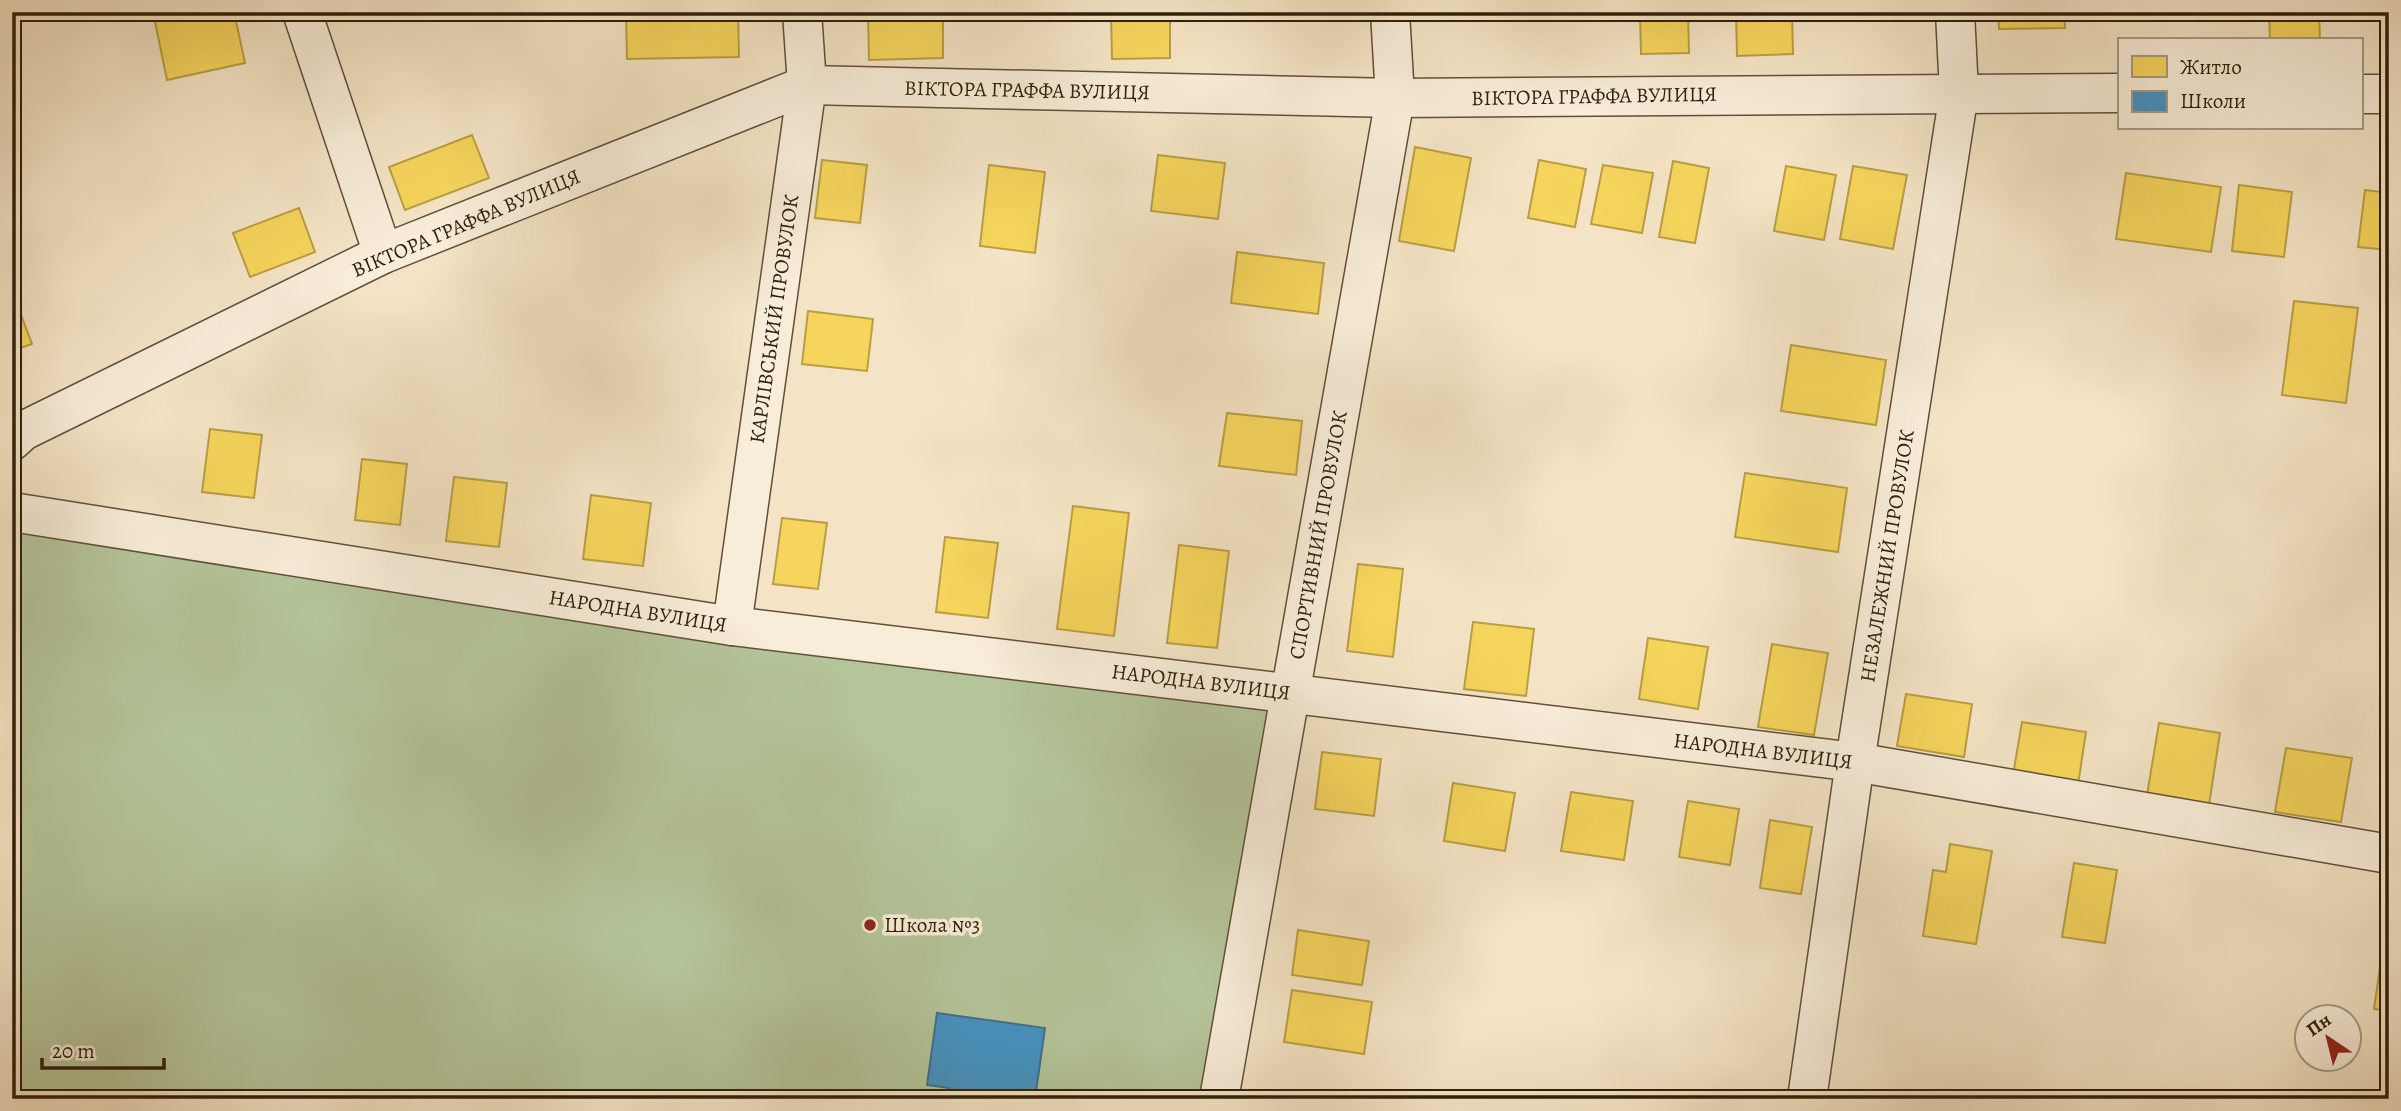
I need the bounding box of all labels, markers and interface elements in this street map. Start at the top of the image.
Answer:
legend [2118,38,2362,130]
text: Житло [2180,53,2242,81]
street label: ВІКТОРА ГРАФФА ВУЛИЦЯ [904,74,1150,106]
street label: ВІКТОРА ГРАФФА ВУЛИЦЯ [1471,80,1717,112]
text: Школи [2180,87,2246,115]
street label: ВІКТОРА ГРАФФА ВУЛИЦЯ [347,162,585,284]
street label: КАРЛІВСЬКИЙ ПРОВУЛОК [743,192,805,445]
street label: СПОРТИВНИЙ ПРОВУЛОК [1282,408,1354,662]
street label: НЕЗАЛЕЖНИЙ ПРОВУЛОК [1853,427,1921,684]
street label: НАРОДНА ВУЛИЦЯ [547,583,729,639]
street label: НАРОДНА ВУЛИЦЯ [1110,657,1292,707]
street label: НАРОДНА ВУЛИЦЯ [1672,726,1854,776]
place label: Школа №3 [884,911,980,939]
marker: Школа №3 [862,917,878,933]
north arrow [2292,1002,2362,1072]
text: Пн [2301,1007,2336,1043]
scale bar [42,1027,164,1071]
text: 20 m [52,1037,95,1065]

